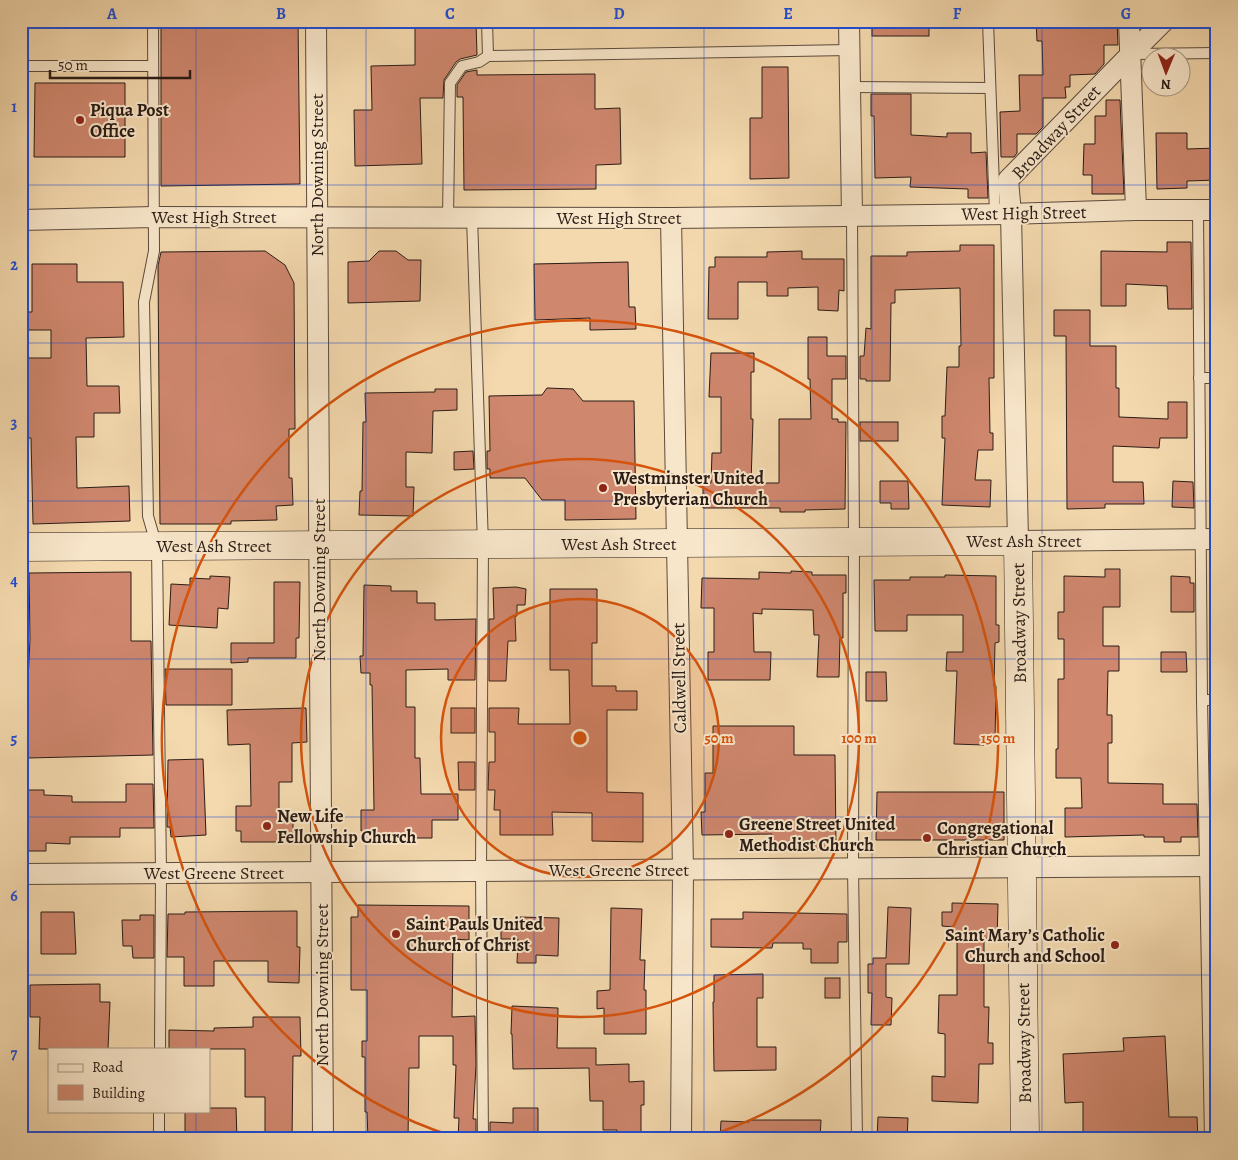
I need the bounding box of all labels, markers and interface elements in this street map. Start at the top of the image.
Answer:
text: A [106,3,118,25]
text: B [276,3,286,25]
text: C [445,3,455,25]
text: D [613,3,625,25]
text: E [783,3,793,25]
text: F [953,3,962,25]
text: G [1121,3,1131,25]
scale bar [50,48,190,80]
north arrow [1140,48,1190,98]
text: 50 m [58,55,88,75]
text: N [1161,75,1171,94]
street label: Broadway Street [1006,80,1106,184]
street label: North Downing Street [305,93,329,257]
text: 1 [11,96,17,118]
place label: Piqua Post Office [90,98,169,143]
marker: Piqua Post Office [74,114,86,126]
street label: West High Street [960,200,1087,226]
street label: West High Street [150,205,277,229]
street label: West High Street [555,206,682,230]
text: 2 [10,254,18,276]
text: 3 [11,412,18,434]
place label: Westminster United Presbyterian Church [612,466,768,511]
marker: Westminster United Presbyterian Church [597,482,609,494]
street label: North Downing Street [307,498,331,662]
street label: West Ash Street [965,529,1082,553]
street label: West Ash Street [560,532,677,556]
street label: West Ash Street [155,534,272,558]
street label: Broadway Street [1006,562,1032,684]
text: 4 [10,570,18,592]
street label: Caldwell Street [666,622,692,734]
text: 5 [11,728,18,750]
text: 50 m [704,728,734,748]
text: 100 m [841,728,877,748]
text: 150 m [981,728,1016,748]
centre of rings [571,729,589,747]
place label: New Life Fellowship Church [277,804,417,849]
place label: Greene Street United Methodist Church [739,812,896,857]
place label: Congregational Christian Church [937,816,1067,861]
marker: New Life Fellowship Church [261,820,273,832]
marker: Greene Street United Methodist Church [723,828,735,840]
marker: Congregational Christian Church [921,832,933,844]
street label: West Greene Street [548,858,689,882]
street label: West Greene Street [143,861,284,885]
text: 6 [10,885,18,907]
street label: North Downing Street [310,903,334,1067]
place label: Saint Pauls United Church of Christ [406,912,544,957]
place label: Saint Mary’s Catholic Church and School [945,923,1105,968]
marker: Saint Pauls United Church of Christ [390,928,402,940]
marker: Saint Mary’s Catholic Church and School [1109,939,1121,951]
street label: Broadway Street [1011,982,1037,1104]
text: 7 [11,1043,18,1065]
legend [48,1048,210,1112]
text: Road [92,1057,124,1077]
text: Building [92,1083,145,1103]

